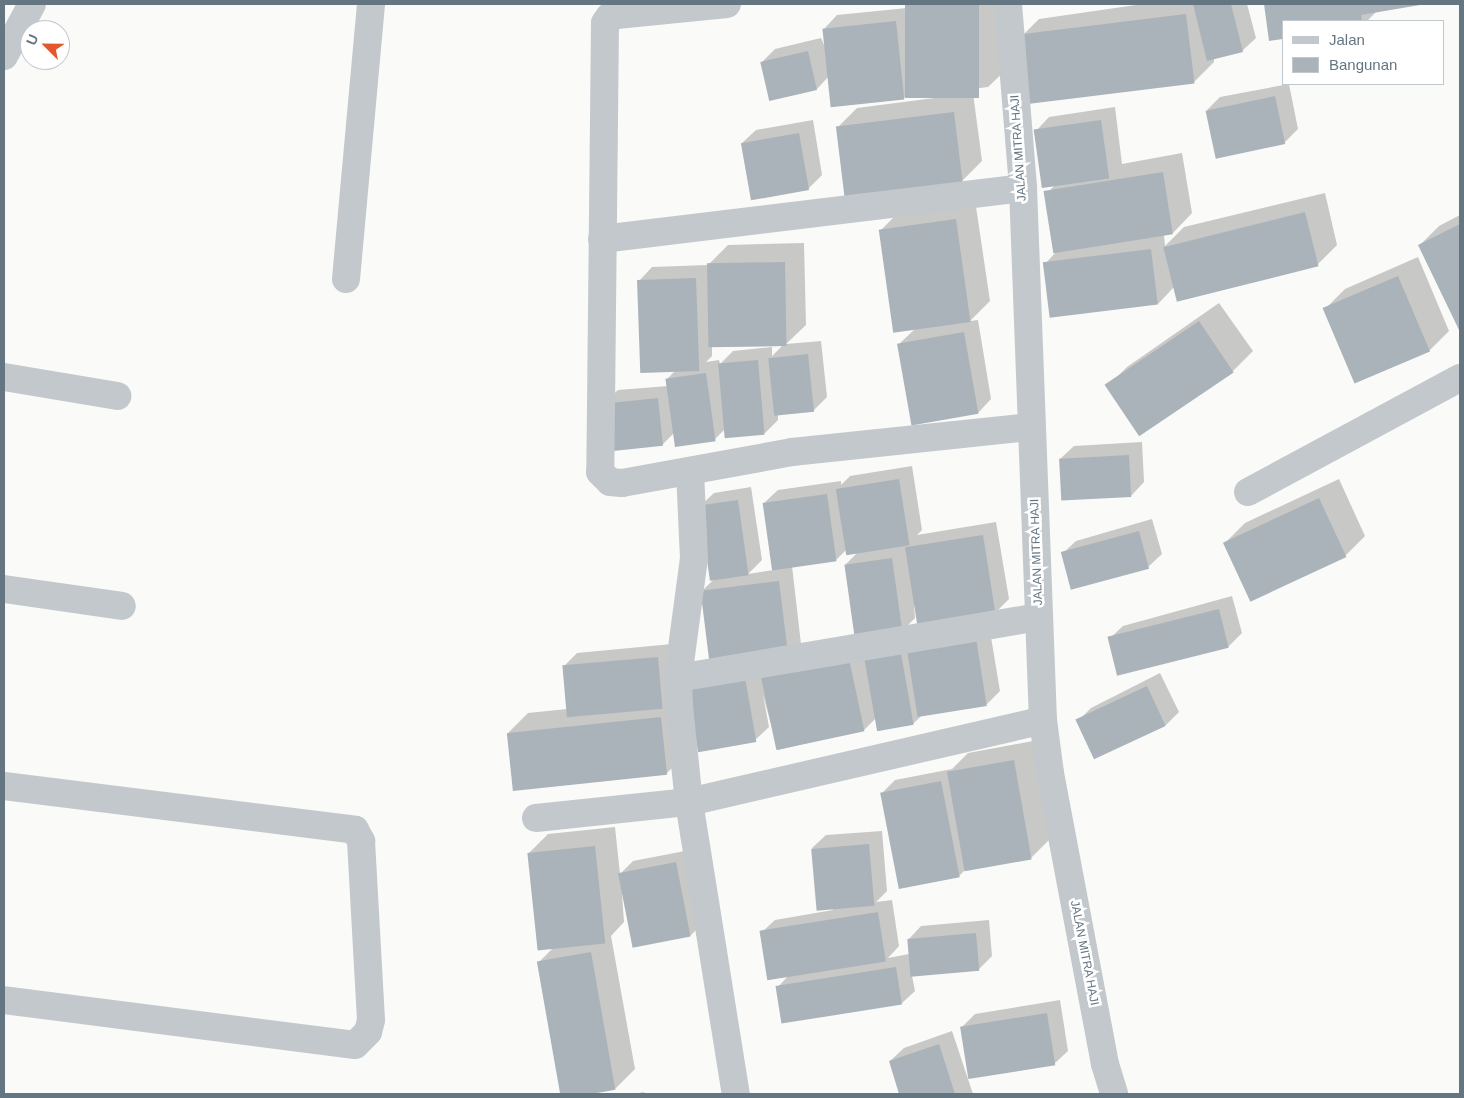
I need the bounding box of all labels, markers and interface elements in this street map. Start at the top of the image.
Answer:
north arrow [20,20,70,70]
legend [1282,20,1444,85]
text: Jalan [1329,31,1365,48]
text: U [23,32,41,47]
text: Bangunan [1329,56,1397,73]
street label: JALAN MITRA HAJI [1008,94,1030,202]
street label: JALAN MITRA HAJI [1028,498,1046,606]
street label: JALAN MITRA HAJI [1067,899,1101,1007]

